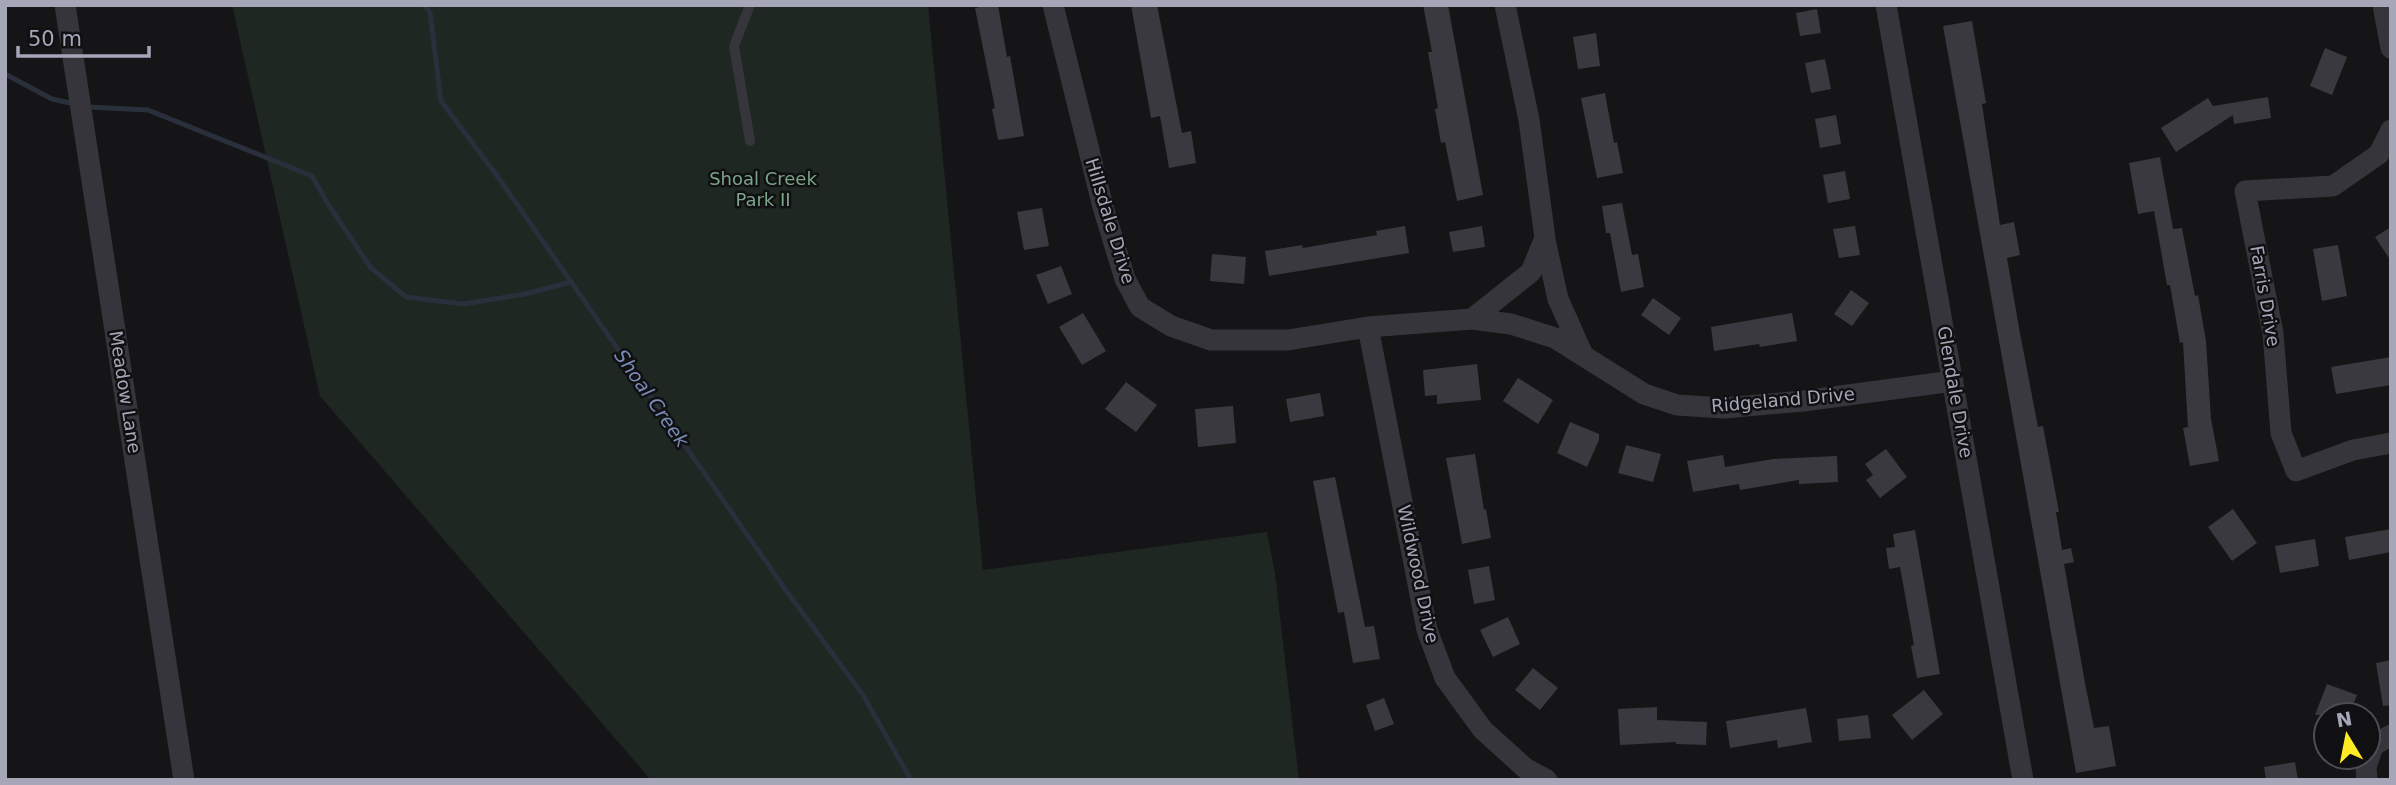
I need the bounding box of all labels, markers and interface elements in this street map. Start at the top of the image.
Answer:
scale bar [18,14,149,58]
text: 50 m [28,27,82,51]
street label: Hillsdale Drive [1081,156,1140,286]
park label: Shoal Creek Park II [709,168,817,210]
street label: Farris Drive [2246,244,2285,348]
street label: Glendale Drive [1934,324,1977,460]
street label: Meadow Lane [105,329,146,455]
water label: Shoal Creek [610,345,694,452]
street label: Ridgeland Drive [1710,383,1856,416]
street label: Wildwood Drive [1394,503,1443,645]
north arrow [2312,701,2382,771]
text: N [2334,707,2354,731]

